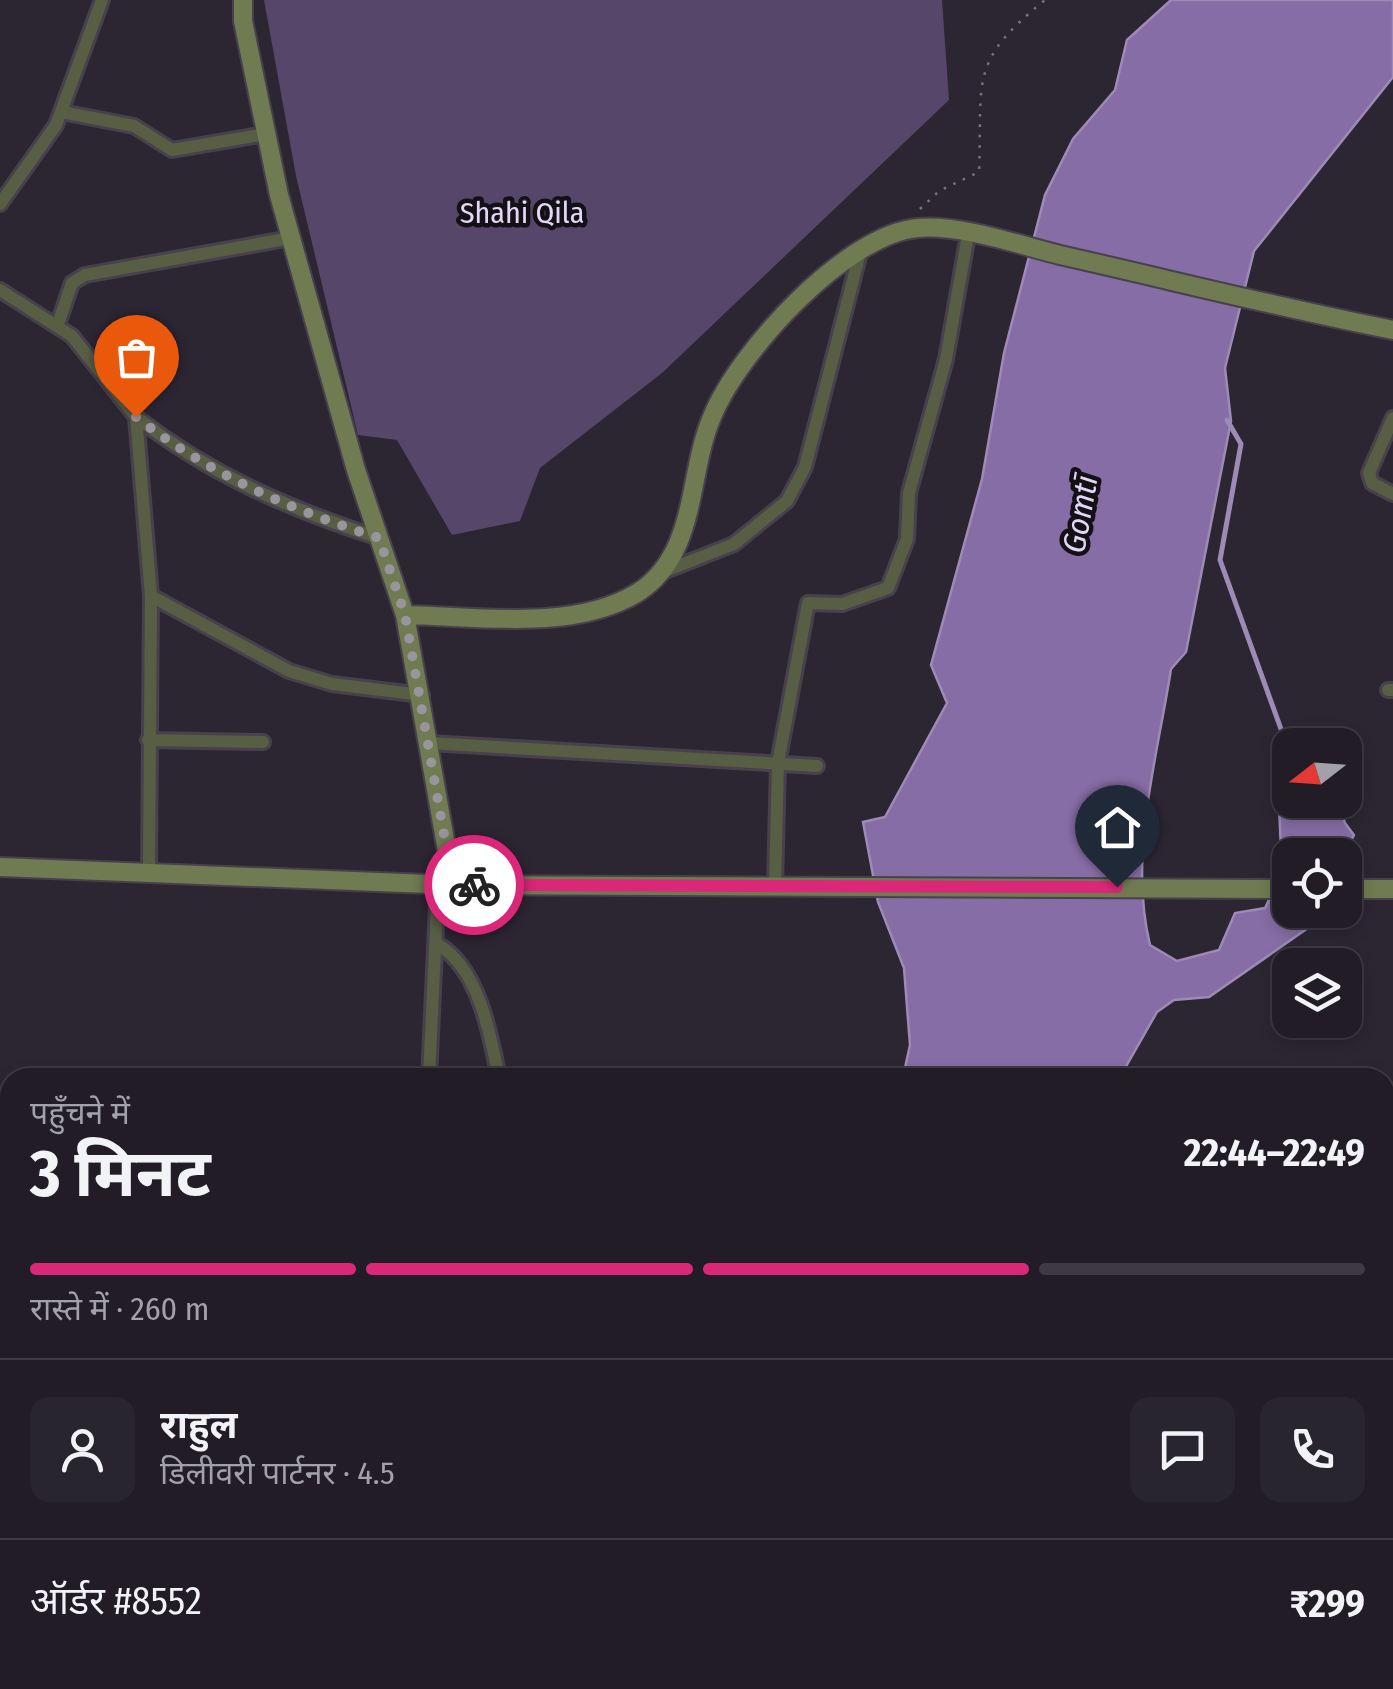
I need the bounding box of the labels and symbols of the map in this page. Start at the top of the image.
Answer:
park label: Shahi Qila [460,195,584,231]
pin [94,315,179,418]
water label: Gomtī [1055,469,1106,556]
north arrow [1272,728,1362,818]
pin [1075,785,1160,888]
courier [424,835,524,935]

